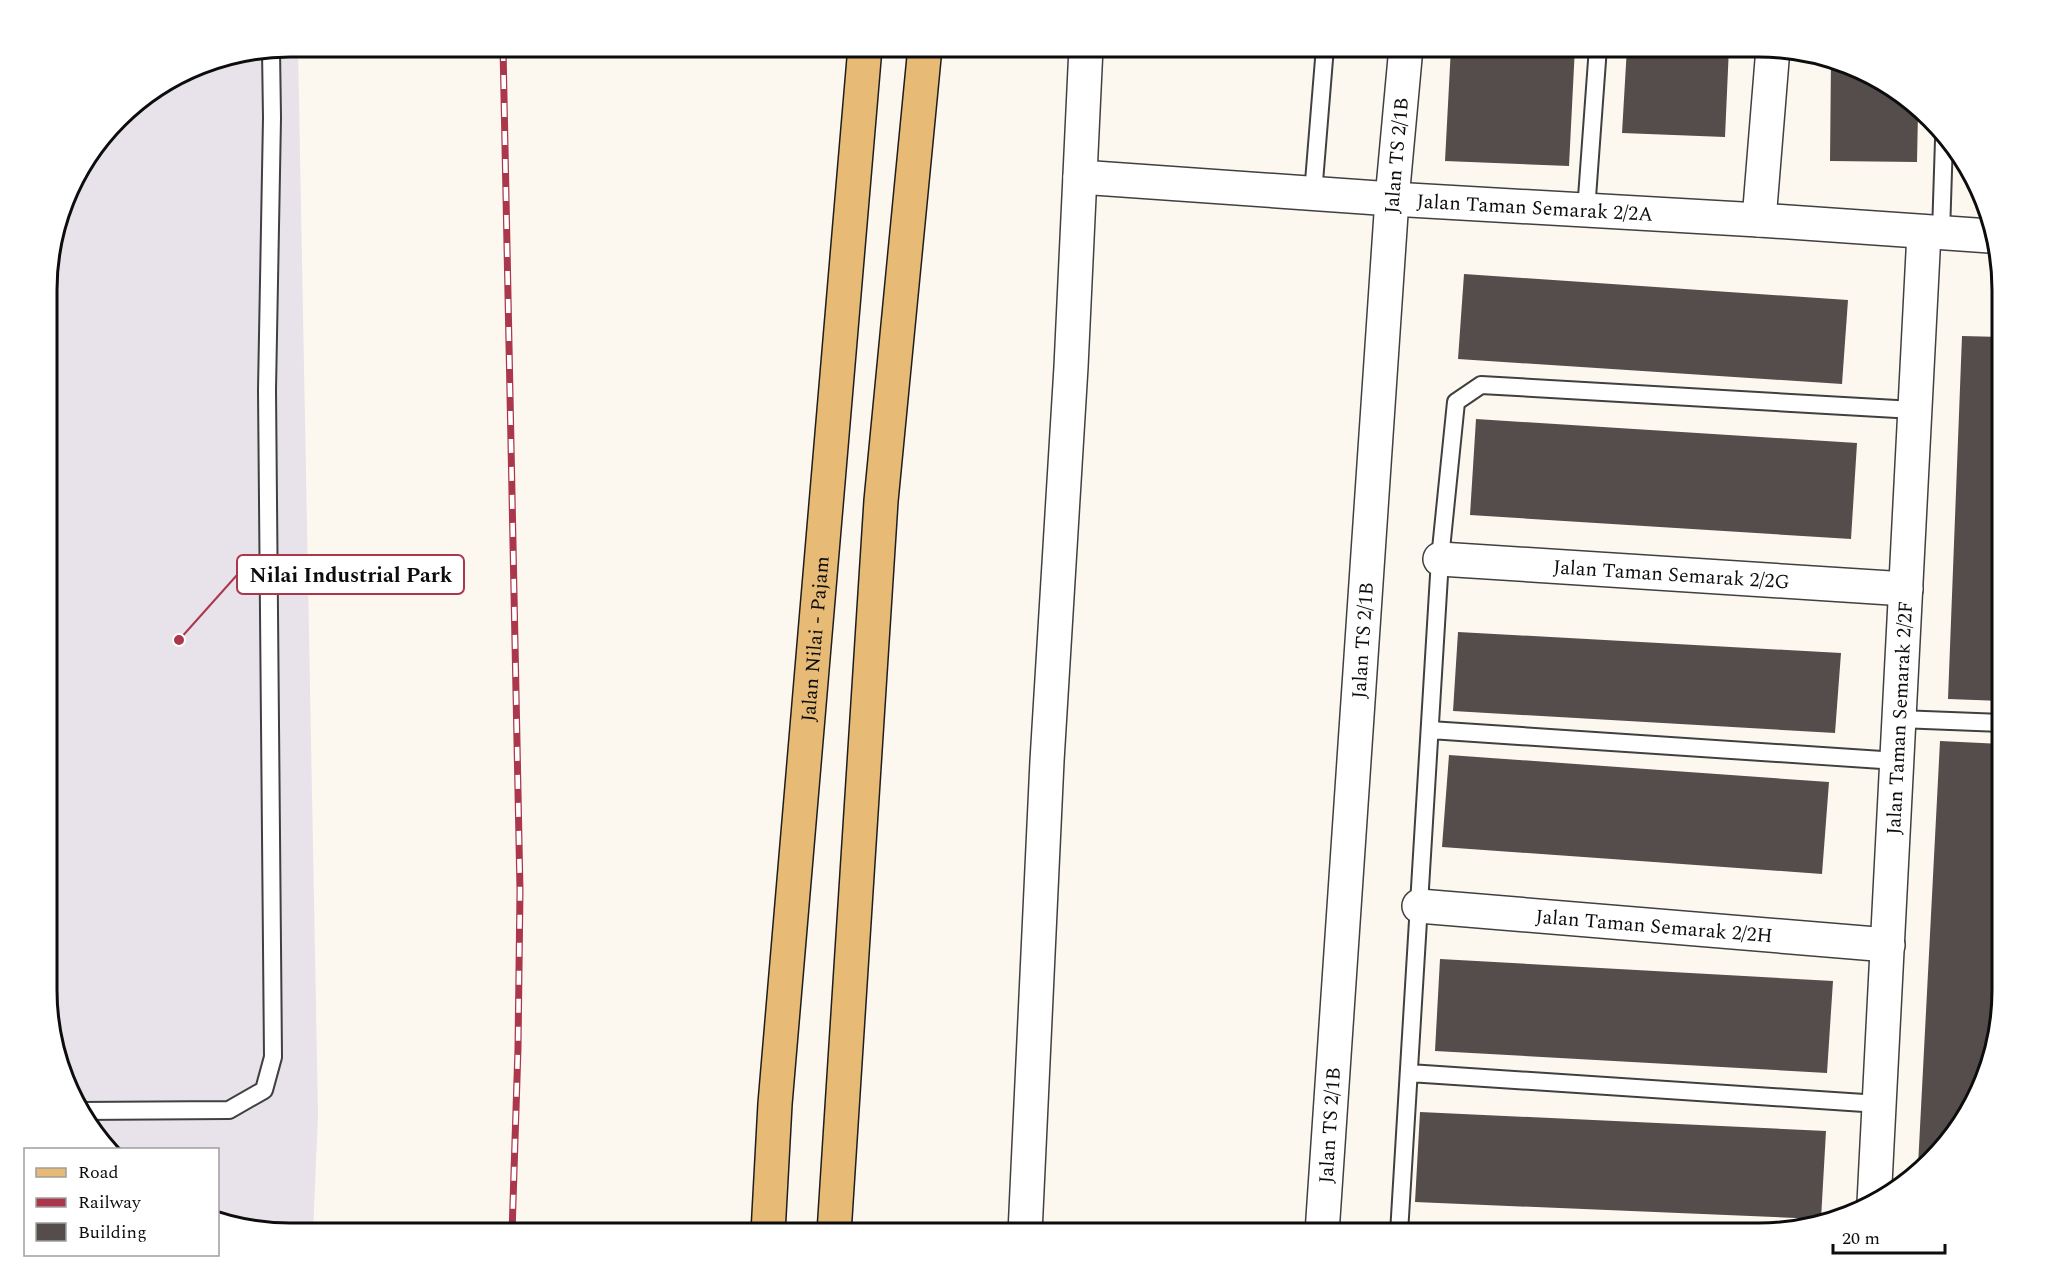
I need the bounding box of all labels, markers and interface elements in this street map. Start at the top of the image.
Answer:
street label: Jalan TS 2/1B [1377,96,1417,215]
street label: Jalan Taman Semarak 2/2A [1416,186,1654,230]
street label: Jalan Taman Semarak 2/2G [1552,552,1791,597]
callout: Nilai Industrial Park [237,555,464,594]
street label: Jalan Nilai - Pajam [794,555,838,723]
text: Nilai Industrial Park [250,560,453,592]
street label: Jalan TS 2/1B [1344,581,1382,700]
street label: Jalan Taman Semarak 2/2F [1879,600,1921,835]
street label: Jalan Taman Semarak 2/2H [1534,902,1774,951]
street label: Jalan TS 2/1B [1311,1066,1349,1184]
legend [24,1148,219,1256]
text: Road [78,1159,119,1186]
text: Railway [78,1189,142,1216]
scale bar [1833,1217,1946,1255]
text: Building [78,1219,147,1246]
text: 20 m [1842,1225,1880,1252]

